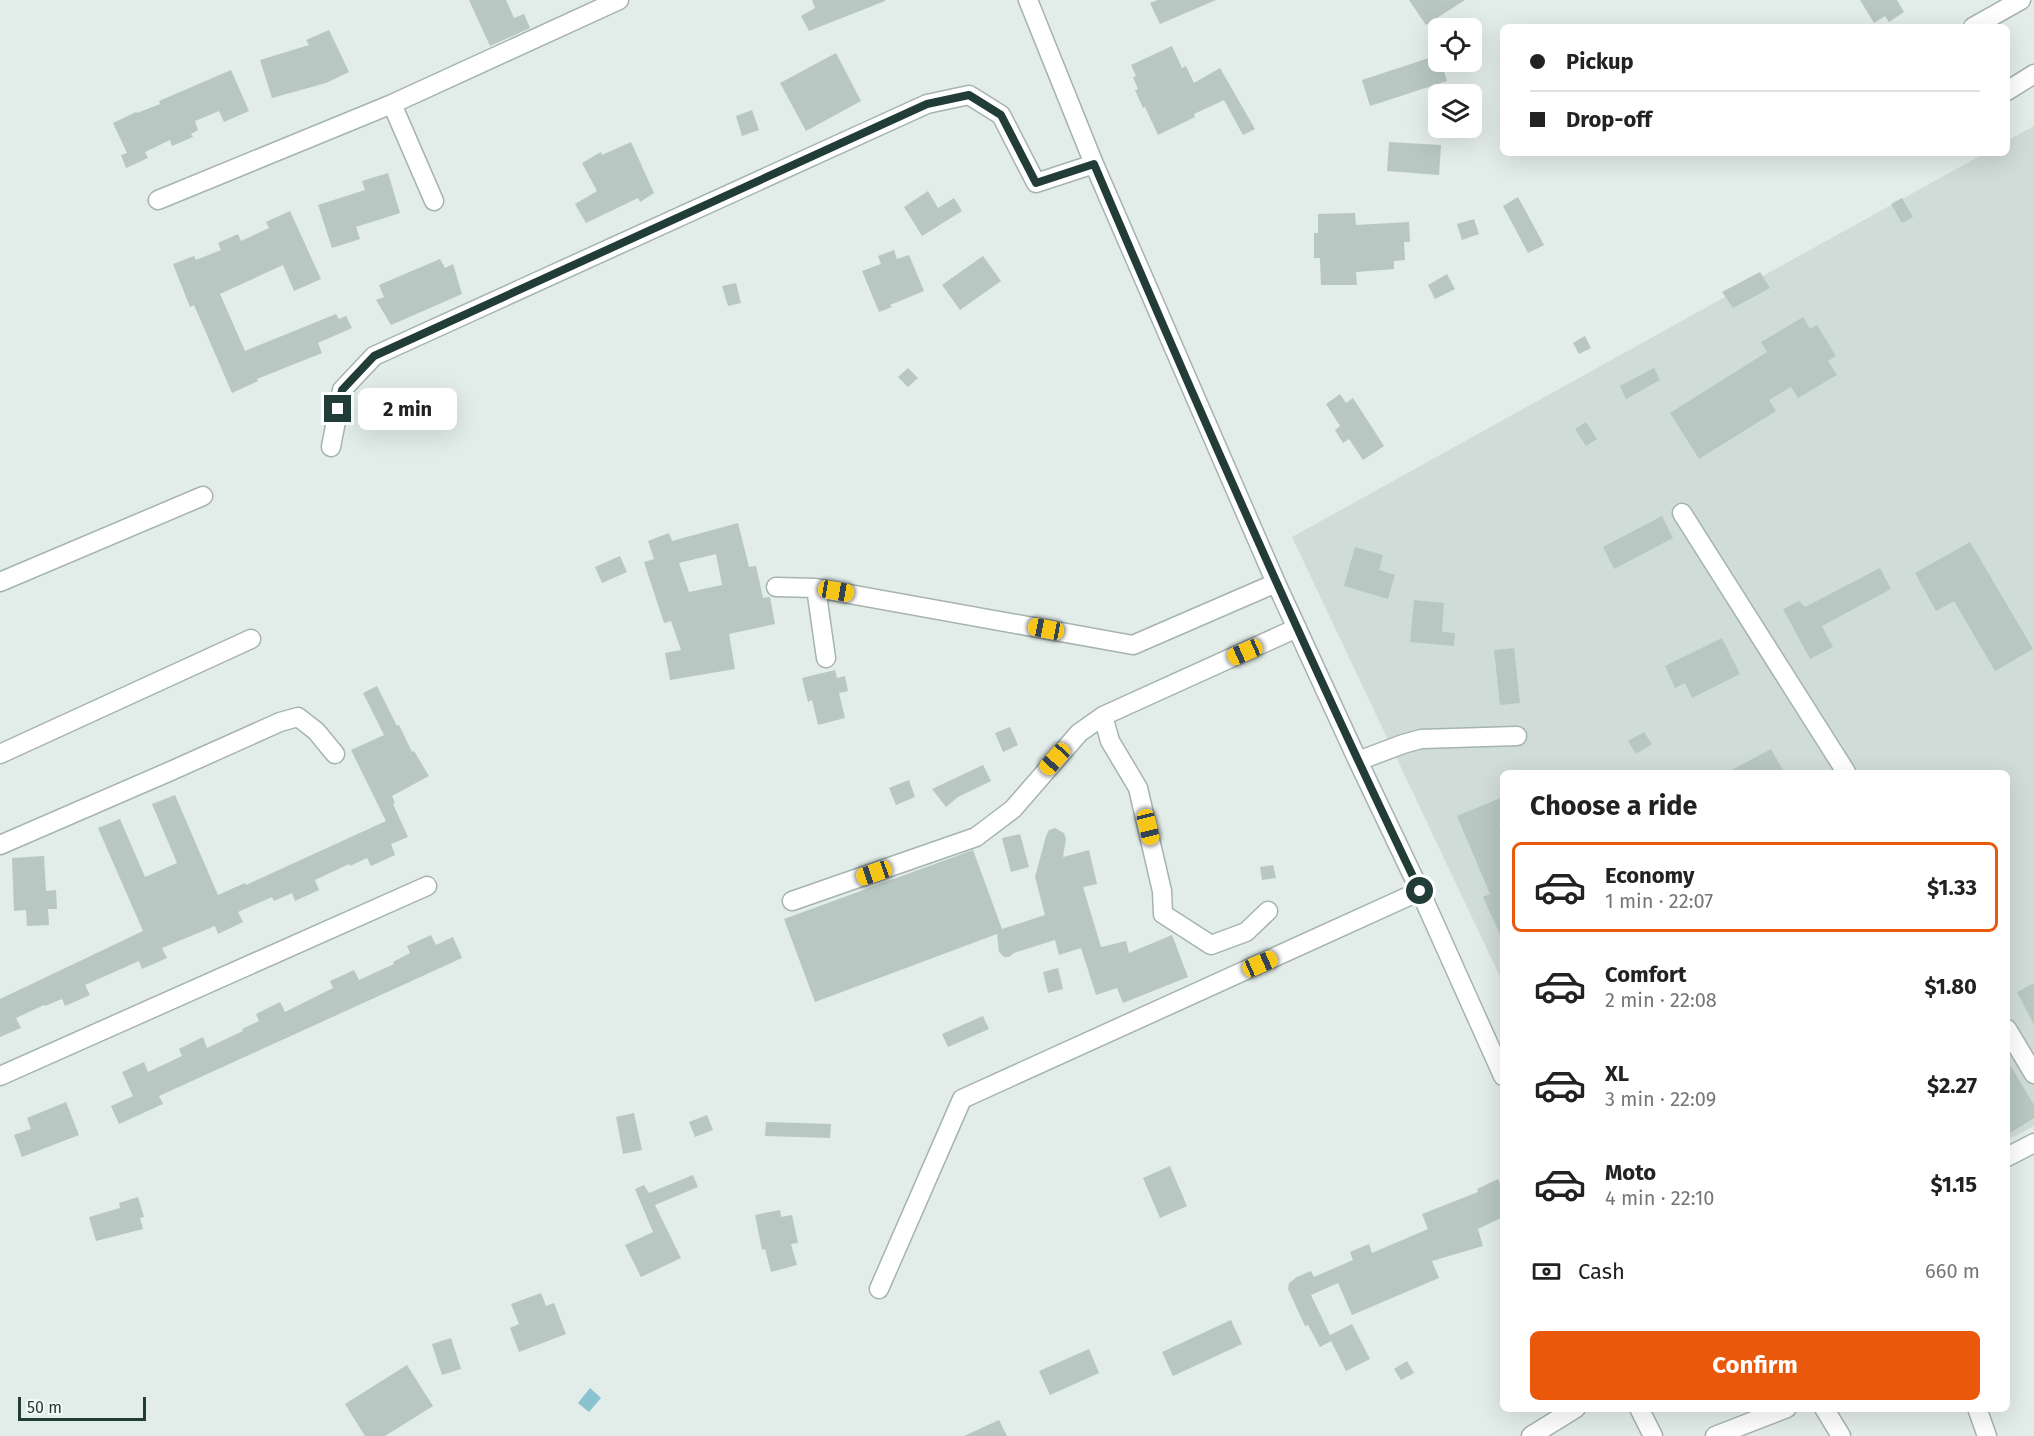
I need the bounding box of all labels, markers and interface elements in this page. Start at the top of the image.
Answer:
map controls [1428,18,1482,138]
button: locate [1428,18,1482,72]
text: Pickup [1566,48,1634,75]
button: layers [1428,84,1482,138]
text: Drop-off [1566,106,1652,133]
callout: 2 min [359,388,458,430]
route end [324,395,351,422]
text: 2 min [383,397,432,421]
car [817,579,855,603]
car [1027,617,1065,641]
car [1225,636,1265,668]
car [1036,740,1074,778]
text: Choose a ride [1530,790,1697,822]
car [1135,807,1161,847]
car [854,859,894,887]
icon: car [1533,860,1587,914]
text: Economy [1605,862,1694,889]
text: $1.33 [1927,874,1977,901]
route start [1406,877,1433,904]
text: 1 min · 22:07 [1605,889,1713,913]
car [1240,948,1280,980]
icon: car [1533,959,1587,1013]
text: Comfort [1605,961,1686,988]
text: $1.80 [1925,973,1977,1000]
text: 2 min · 22:08 [1605,988,1717,1012]
icon: car [1533,1058,1587,1112]
text: XL [1605,1060,1629,1087]
text: $2.27 [1927,1072,1977,1099]
text: 3 min · 22:09 [1605,1087,1716,1111]
icon: car [1533,1157,1587,1211]
text: Moto [1605,1159,1656,1186]
text: $1.15 [1930,1171,1977,1198]
text: 4 min · 22:10 [1605,1186,1714,1210]
icon: cash [1530,1255,1563,1288]
text: Cash [1578,1258,1625,1285]
text: 660 m [1925,1259,1980,1283]
button: Confirm [1530,1331,1980,1400]
scale bar [18,1394,146,1422]
text: 50 m [27,1398,62,1417]

